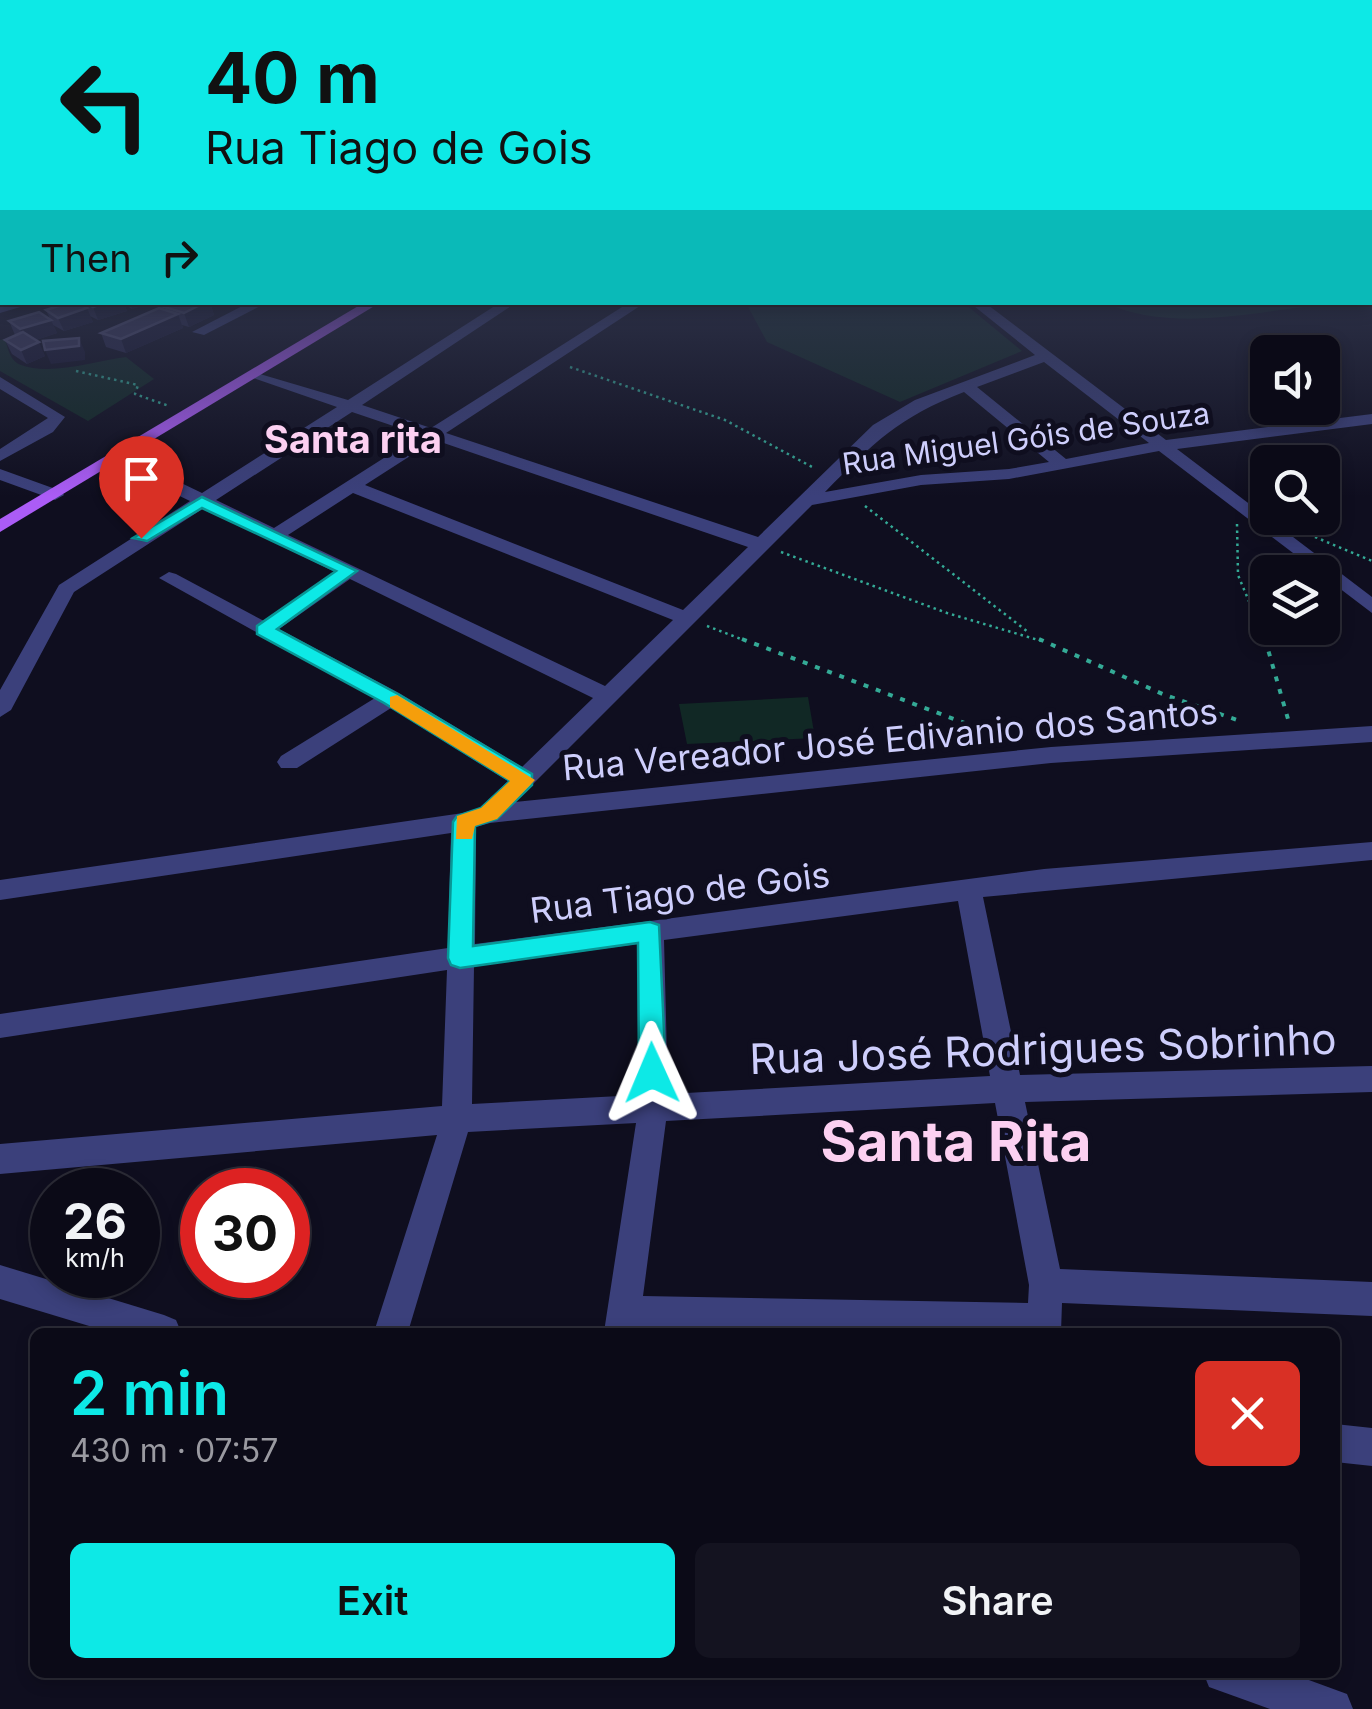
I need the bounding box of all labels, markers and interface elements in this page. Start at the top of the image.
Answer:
text: 40 m [205,35,380,120]
icon: left [40,40,170,170]
text: Rua Tiago de Gois [205,120,593,175]
icon: right [152,230,207,285]
text: Then [40,235,132,281]
map controls [1250,335,1340,645]
button: sound [1250,335,1340,425]
street label: Rua Miguel Góis de Souza [840,394,1212,482]
district label: Santa rita [264,416,442,462]
pin [99,436,184,539]
button: search [1250,445,1340,535]
icon: arrive [114,451,169,506]
button: layers [1250,555,1340,645]
street label: Rua Vereador José Edivanio dos Santos [560,689,1219,789]
street label: Rua Tiago de Gois [528,853,832,931]
street label: Rua José Rodrigues Sobrinho [749,1013,1337,1084]
position arrow [600,1021,704,1125]
district label: Santa Rita [821,1108,1091,1174]
speed limit sign: 30 [180,1168,310,1298]
text: 26 [63,1191,127,1251]
text: km/h [65,1243,125,1273]
text: 2 min [70,1357,229,1429]
button: close [1195,1361,1300,1466]
text: 430 m · 07:57 [70,1431,278,1470]
button: Exit [70,1543,675,1658]
button: Share [695,1543,1300,1658]

